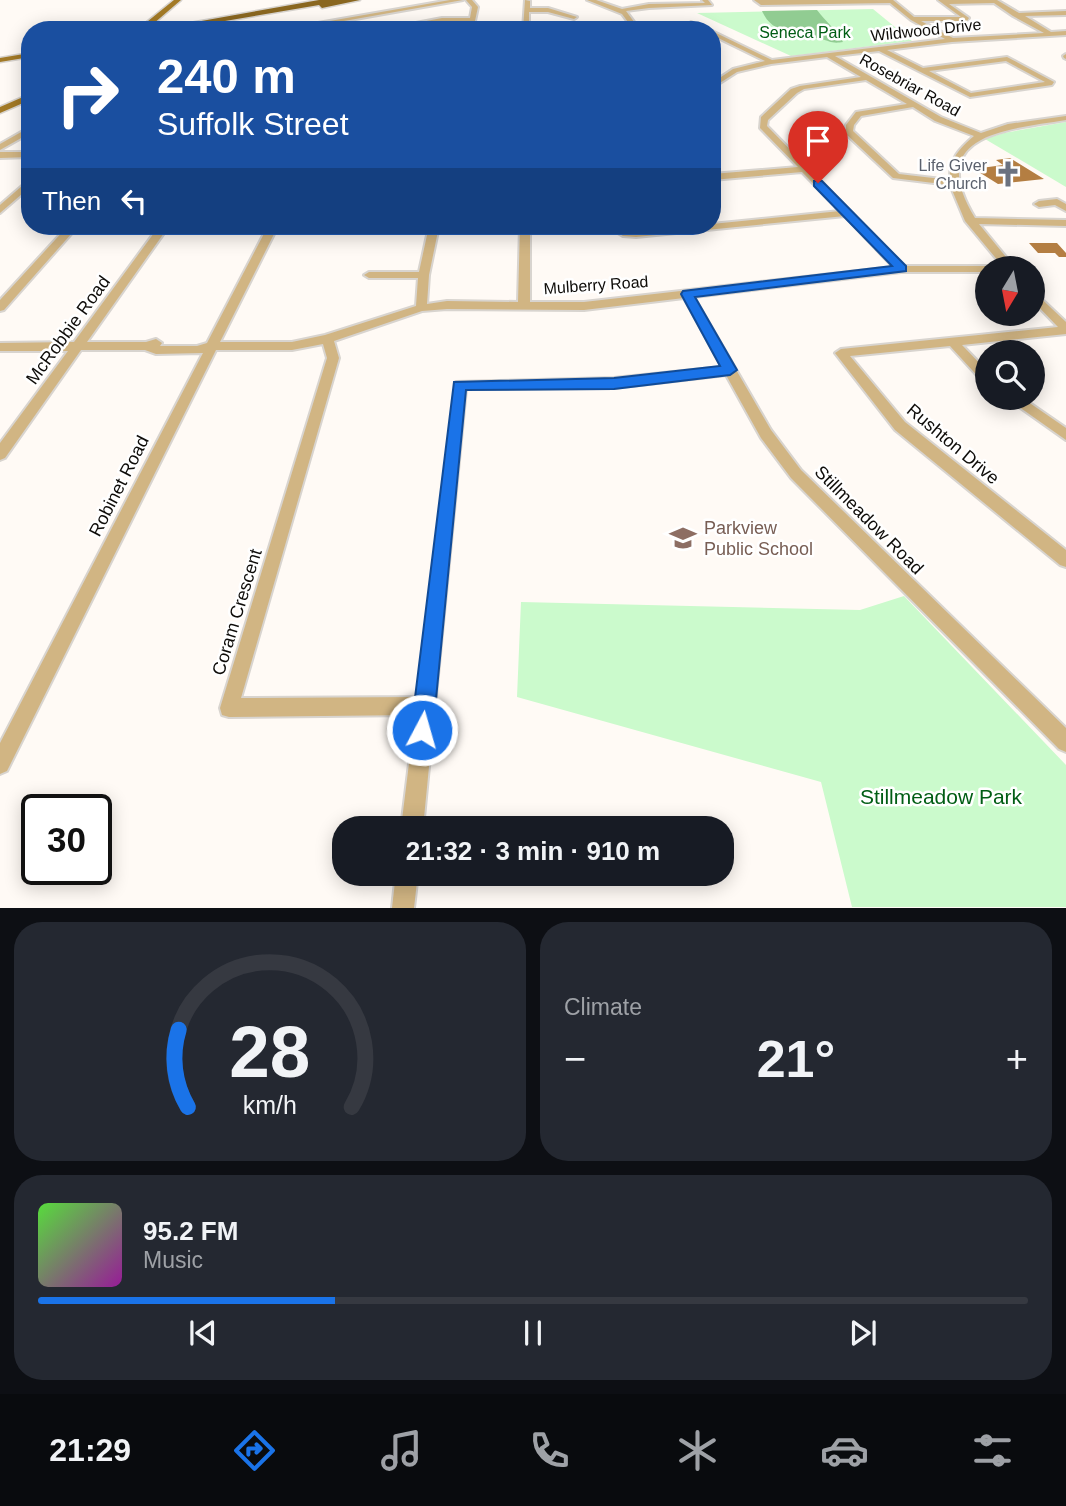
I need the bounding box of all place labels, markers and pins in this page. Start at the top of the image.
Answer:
pin [788,111,848,183]
place label: Life Giver Church [919,157,988,192]
church icon: Life Giver Church [993,159,1023,189]
place label: Parkview Public School [704,518,813,559]
school or university icon: Parkview Public School [668,523,698,553]

